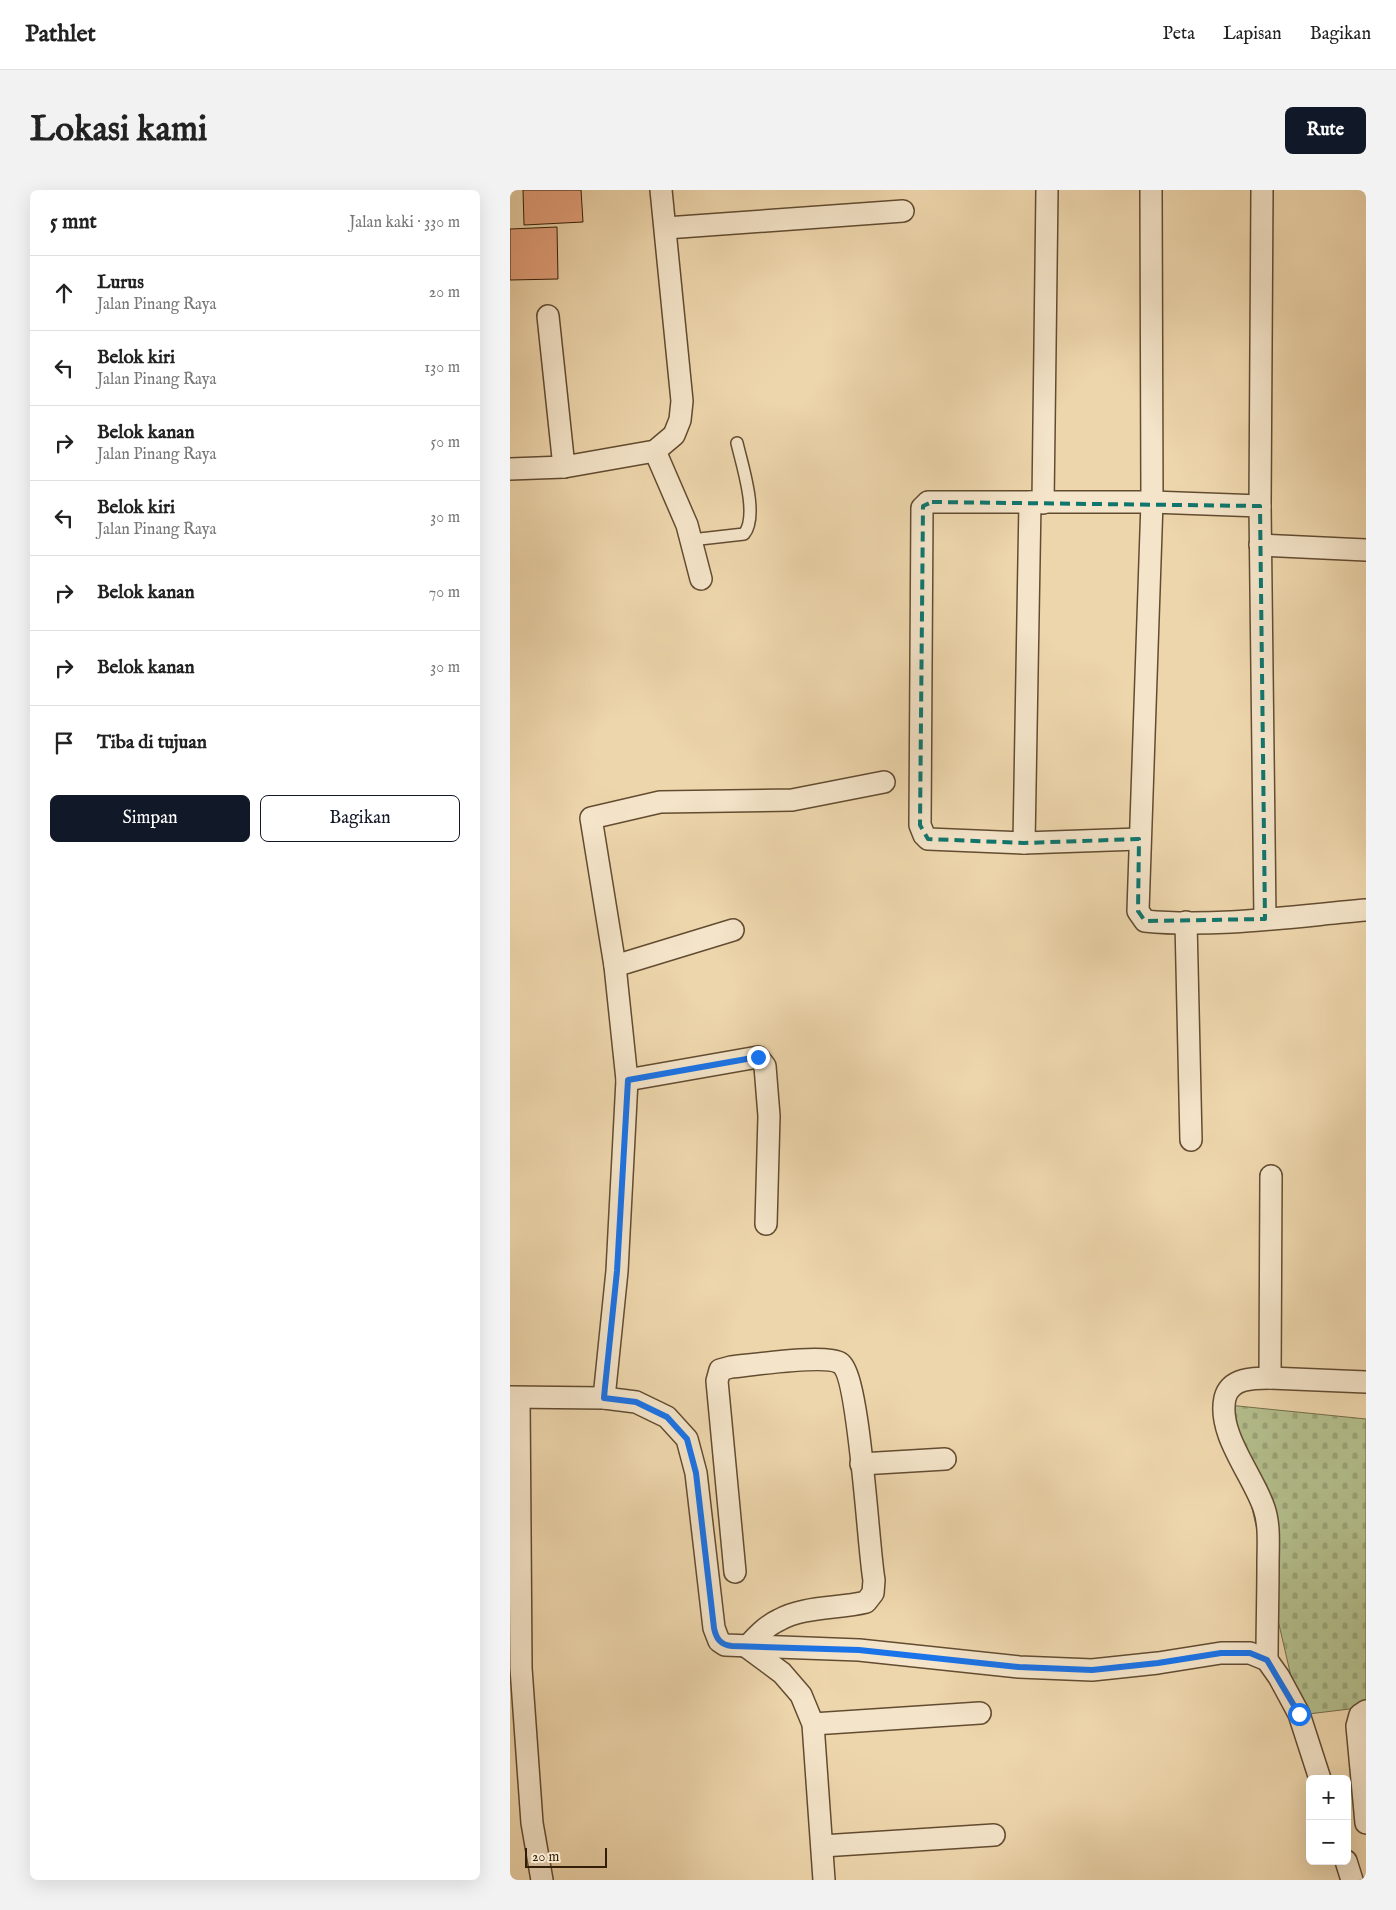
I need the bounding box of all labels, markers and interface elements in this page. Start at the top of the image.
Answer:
text: Pathlet [25,19,96,50]
text: Peta [1163,23,1195,46]
text: Lapisan [1223,23,1282,46]
text: Bagikan [1310,23,1371,46]
button: Rute [1285,107,1366,154]
text: Lokasi kami [30,108,207,153]
text: 5 mnt [50,209,97,236]
text: Jalan kaki · 330 m [349,213,460,233]
text: Lurus [97,271,144,295]
icon: ahead [50,279,78,307]
text: 20 m [429,283,460,303]
text: Jalan Pinang Raya [97,295,217,315]
text: Belok kiri [97,346,175,370]
icon: left [50,354,78,382]
text: 130 m [424,358,460,378]
text: Jalan Pinang Raya [97,370,217,390]
text: Belok kanan [97,421,195,445]
icon: right [50,429,78,457]
text: 50 m [431,433,460,453]
text: Jalan Pinang Raya [97,445,217,465]
text: Belok kiri [97,496,175,520]
icon: left [50,504,78,532]
text: 30 m [430,508,460,528]
text: Jalan Pinang Raya [97,520,217,540]
icon: right [50,579,78,607]
text: Belok kanan [97,581,195,605]
text: 70 m [429,583,460,603]
icon: right [50,654,78,682]
text: Belok kanan [97,656,195,680]
text: 30 m [430,658,460,678]
icon: arrive [50,729,78,757]
text: Tiba di tujuan [97,731,207,755]
button: Simpan [50,795,250,842]
button: Bagikan [260,795,460,842]
route end [747,1046,770,1069]
route start [1288,1703,1311,1726]
map controls [1306,1775,1351,1865]
button: + [1306,1775,1351,1820]
button: − [1306,1820,1351,1865]
scale bar [525,1845,608,1868]
text: 20 m [532,1848,559,1866]

